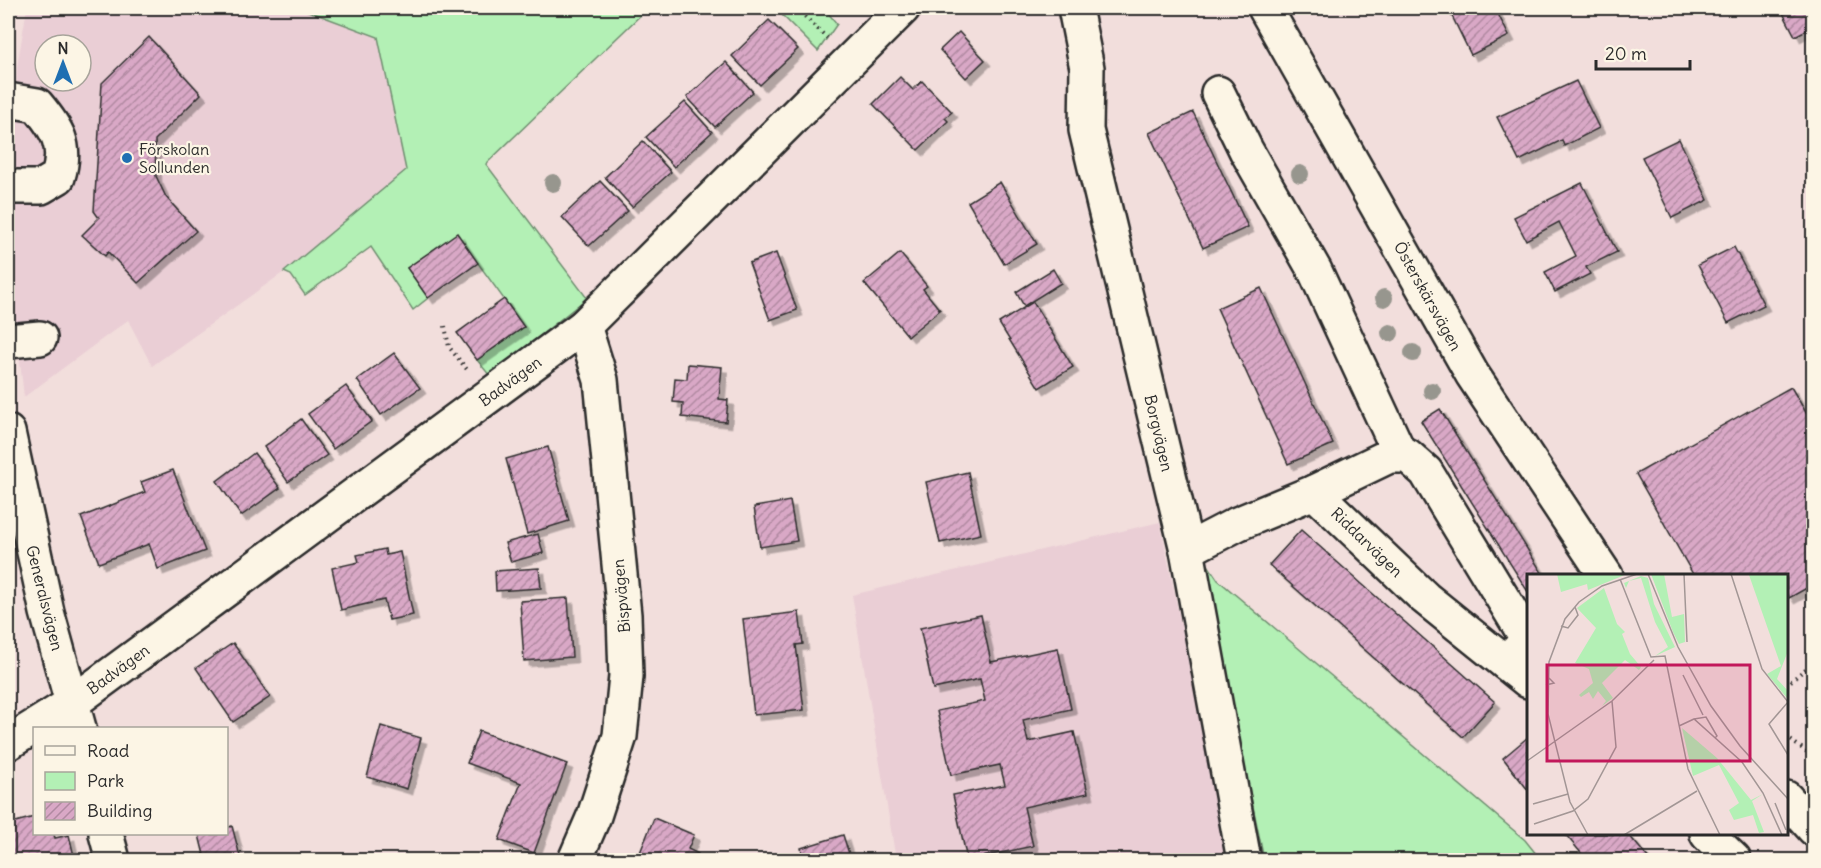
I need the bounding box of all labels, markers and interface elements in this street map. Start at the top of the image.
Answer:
north arrow [33,33,93,93]
scale bar [1596,33,1690,71]
text: N [57,38,69,58]
text: 20 m [1605,42,1647,65]
place label: Förskolan Sollunden [139,139,210,177]
marker: Förskolan Sollunden [120,151,134,165]
street label: Österskärsvägen [1390,238,1466,354]
street label: Badvägen [475,352,545,410]
street label: Borgvägen [1140,393,1178,473]
street label: Riddarvägen [1327,503,1407,581]
street label: Generalsvägen [22,543,68,653]
street label: Bispvägen [608,558,634,634]
inset map [1527,574,1788,835]
street label: Badvägen [83,640,153,698]
legend [33,727,228,835]
text: Road [87,739,130,762]
text: Park [87,769,124,792]
text: Building [87,799,152,822]

